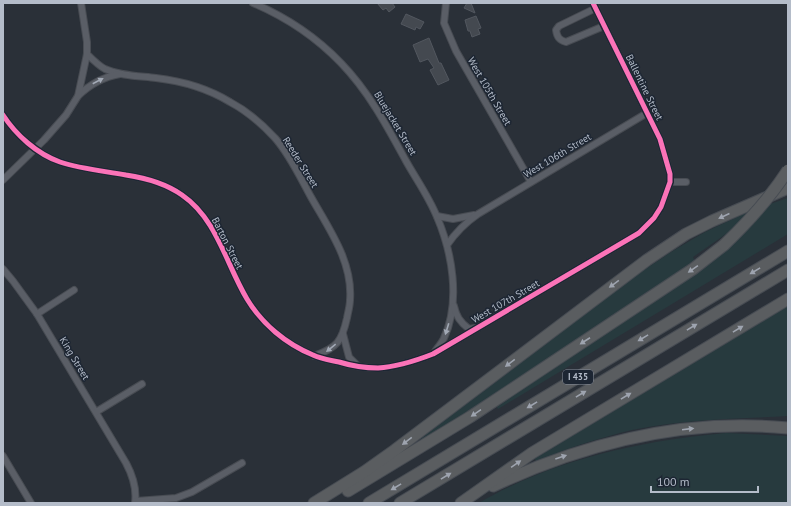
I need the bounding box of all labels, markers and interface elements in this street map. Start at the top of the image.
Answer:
street label: Ballentine Street [623,52,666,123]
street label: West 105th Street [465,55,515,128]
one-way arrow [92,78,104,85]
street label: Bluejacket Street [371,89,420,158]
street label: West 106th Street [521,130,594,181]
street label: Reeder Street [280,134,322,191]
one-way arrow [718,213,730,219]
street label: Barton Street [209,215,247,272]
one-way arrow [688,265,698,273]
one-way arrow [749,268,761,275]
street label: West 107th Street [469,276,542,326]
one-way arrow [609,280,619,288]
one-way arrow [444,323,450,335]
one-way arrow [686,324,698,331]
one-way arrow [732,326,744,333]
street label: King Street [57,334,93,383]
one-way arrow [637,335,649,342]
one-way arrow [579,337,590,345]
one-way arrow [325,343,336,352]
one-way arrow [505,358,516,367]
road number: I 435 [563,370,593,384]
one-way arrow [575,391,587,398]
one-way arrow [620,393,632,400]
one-way arrow [526,402,538,409]
one-way arrow [471,409,481,417]
one-way arrow [682,426,694,433]
one-way arrow [401,437,412,445]
one-way arrow [556,454,568,460]
one-way arrow [510,460,521,468]
scale bar [651,468,758,494]
one-way arrow [440,472,452,479]
text: 100 m [657,474,690,489]
one-way arrow [390,483,402,490]

